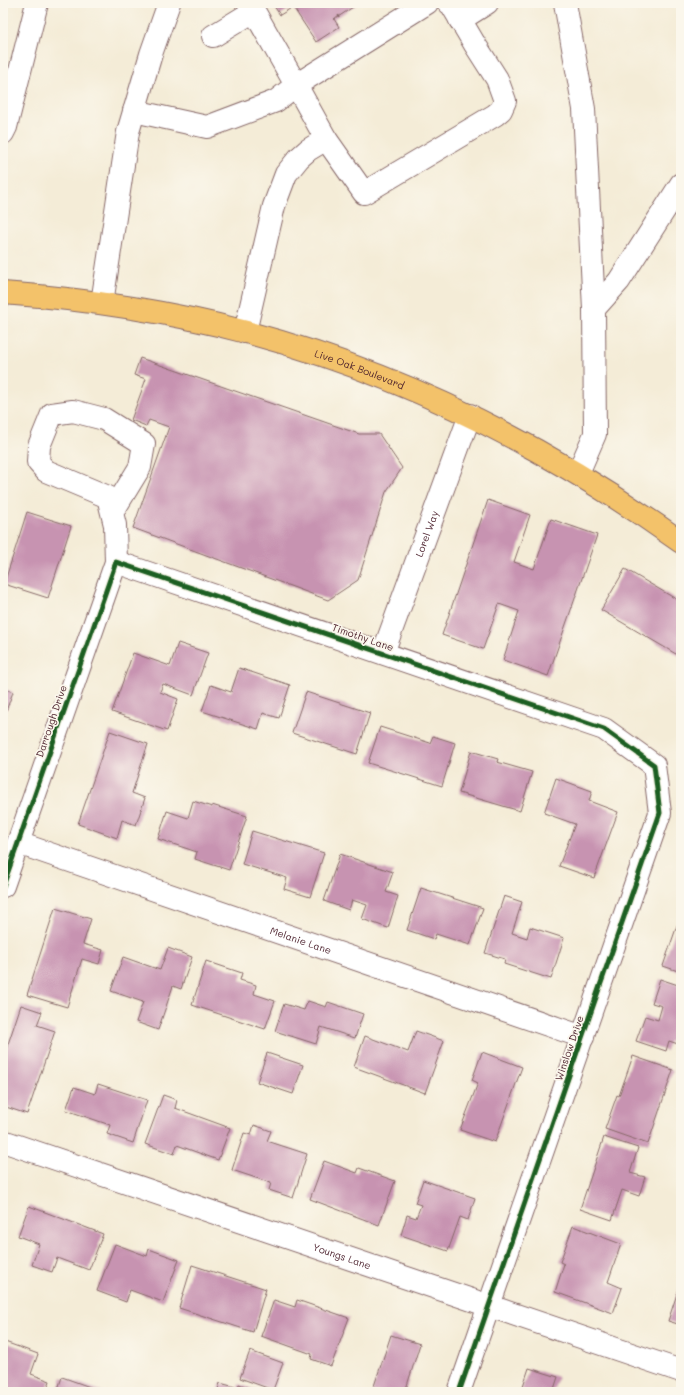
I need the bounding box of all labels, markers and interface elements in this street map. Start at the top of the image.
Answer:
street label: Live Oak Boulevard [313,346,407,392]
street label: Lorel Way [412,509,441,559]
street label: Timothy Lane [330,620,396,654]
street label: Darrough Drive [32,683,70,759]
street label: Melanie Lane [268,923,333,957]
street label: Winslow Drive [551,1014,587,1082]
street label: Youngs Lane [311,1240,373,1272]

